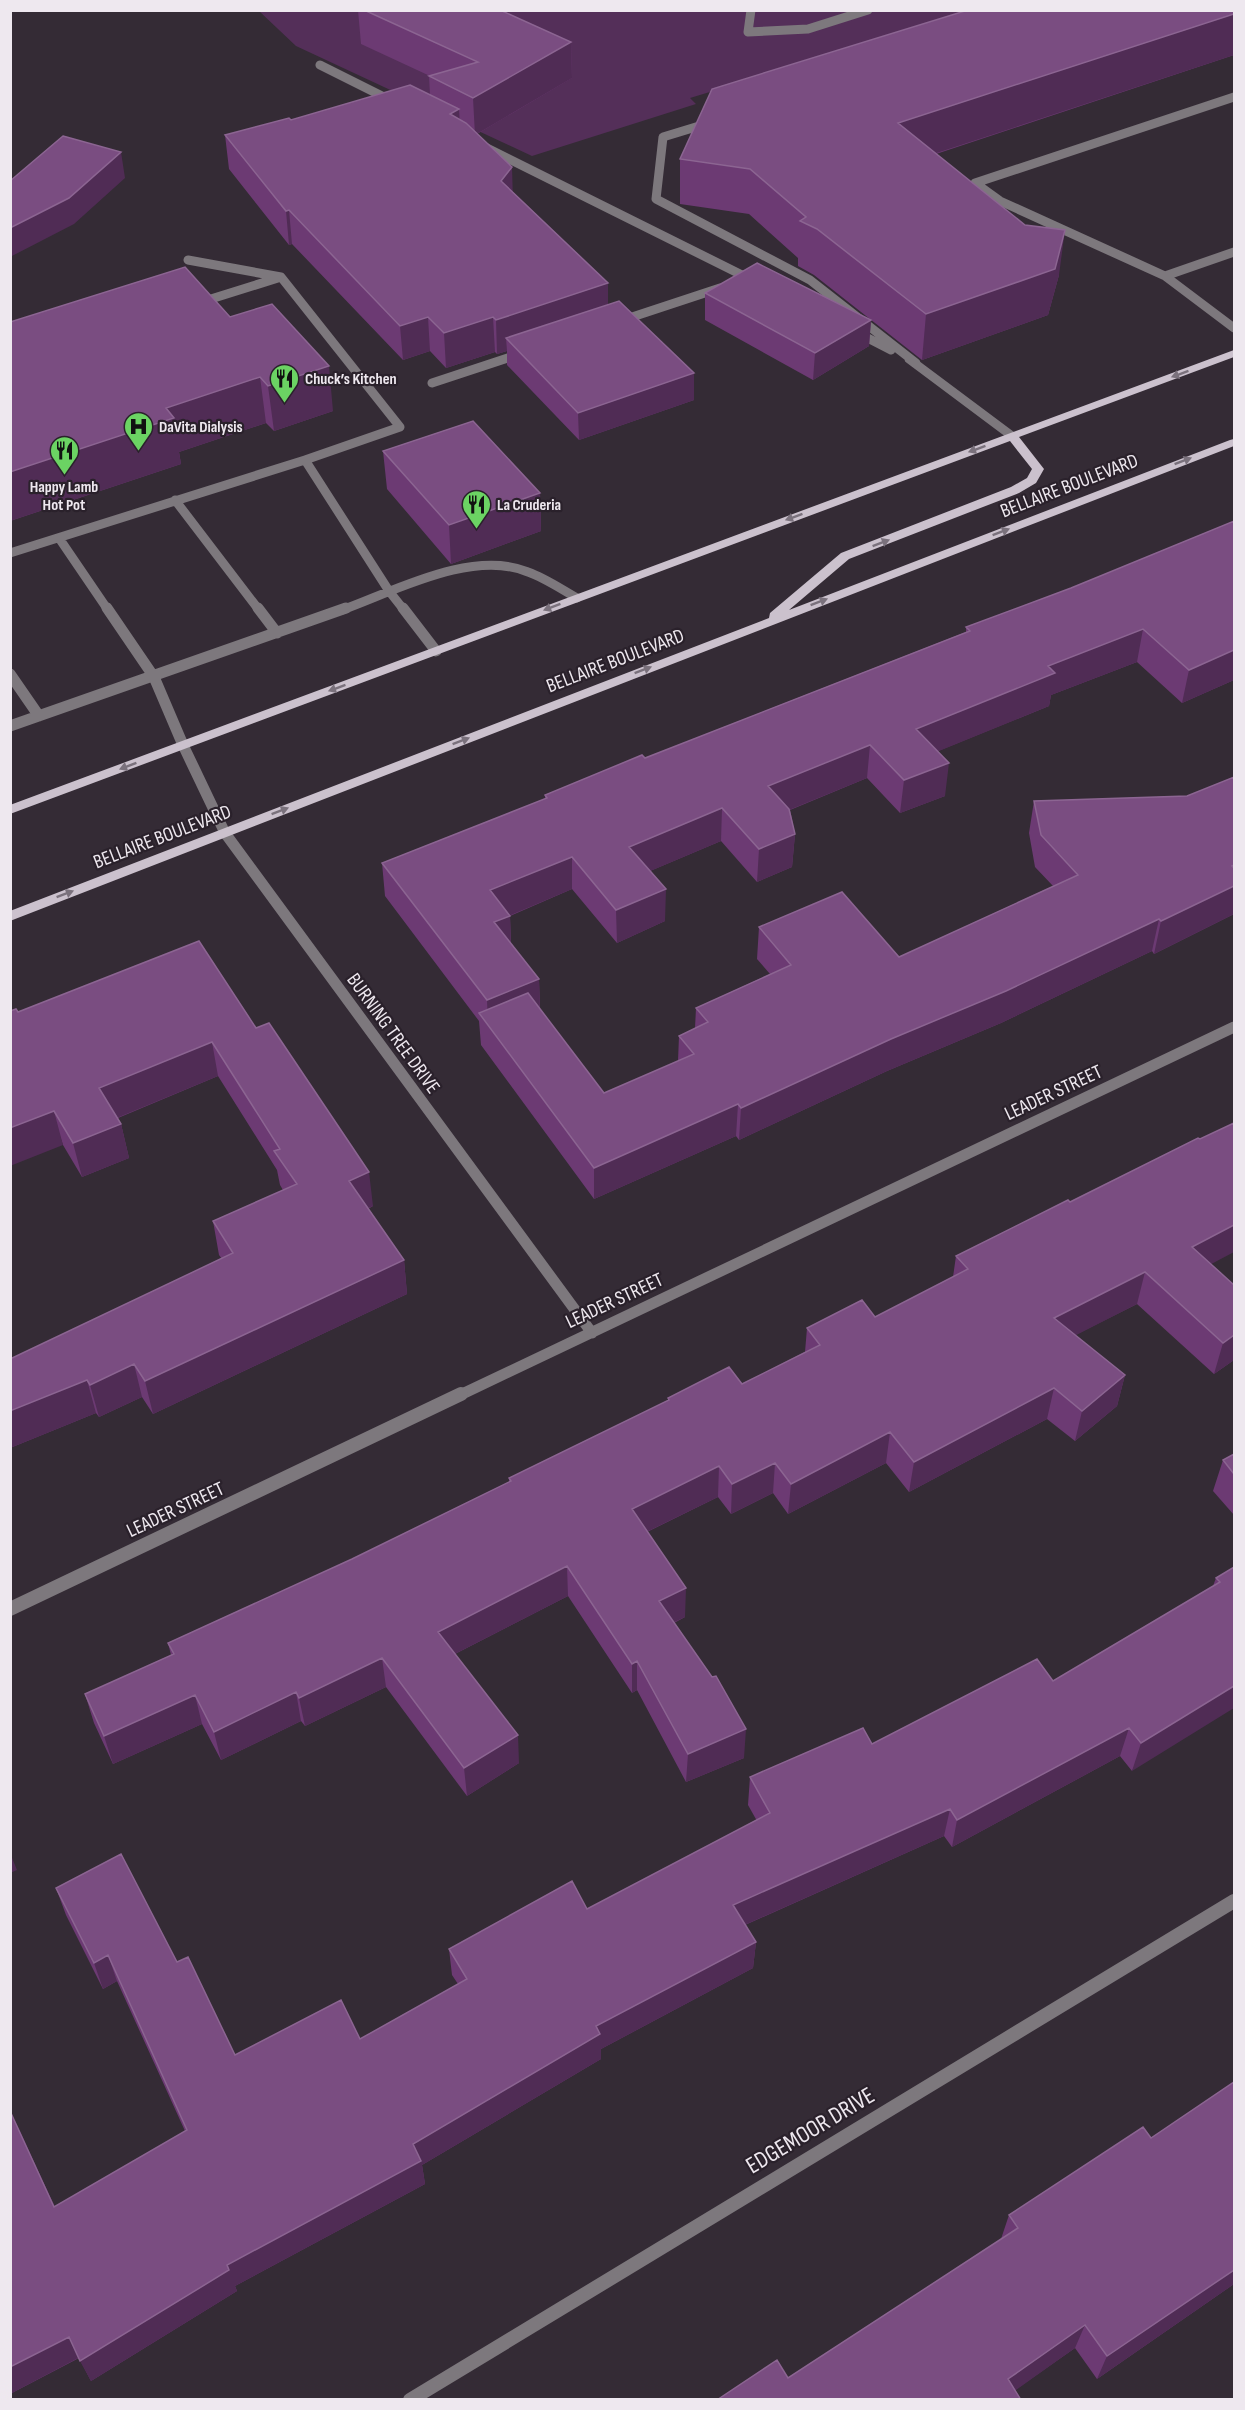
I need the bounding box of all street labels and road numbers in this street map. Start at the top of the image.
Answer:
street label: BELLAIRE BOULEVARD [997,449,1142,523]
street label: BELLAIRE BOULEVARD [543,624,688,698]
street label: BELLAIRE BOULEVARD [90,800,235,874]
street label: BURNING TREE DRIVE [341,969,445,1098]
street label: LEADER STREET [1001,1060,1106,1126]
street label: LEADER STREET [562,1268,667,1334]
street label: LEADER STREET [123,1477,228,1543]
street label: EDGEMOOR DRIVE [741,2081,880,2180]

